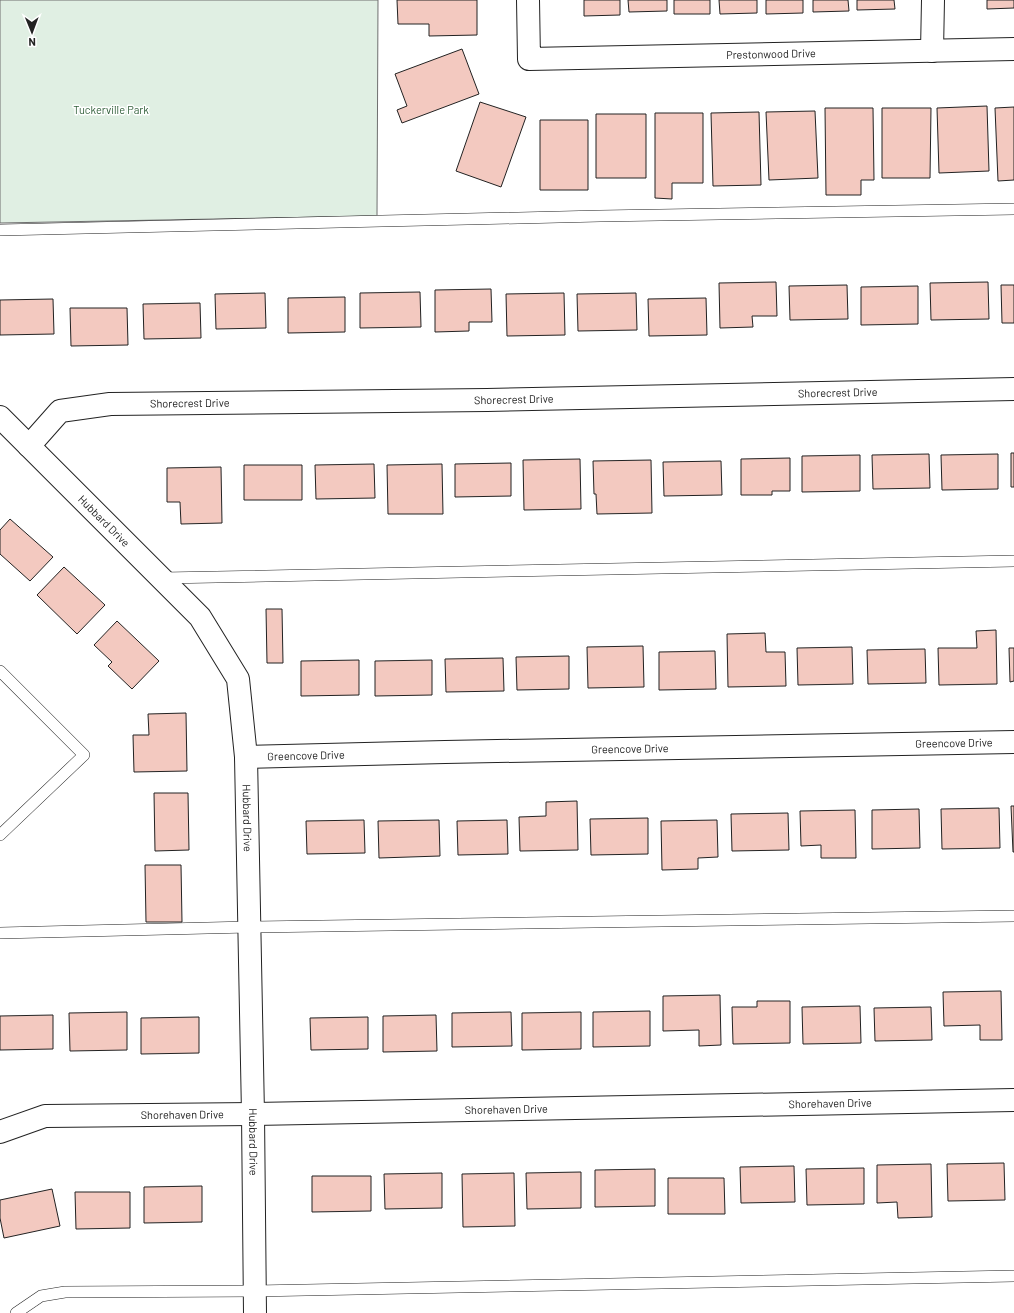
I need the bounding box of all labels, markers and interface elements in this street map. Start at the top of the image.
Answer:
north arrow [12,12,52,52]
text: N [28,36,36,49]
street label: Prestonwood Drive [726,46,816,61]
park label: Tuckerville Park [73,103,149,116]
street label: Shorecrest Drive [798,385,878,400]
street label: Shorecrest Drive [474,392,554,406]
street label: Shorecrest Drive [150,396,230,410]
street label: Hubbard Drive [76,492,133,549]
street label: Greencove Drive [915,735,993,750]
street label: Greencove Drive [591,741,669,755]
street label: Greencove Drive [267,748,345,762]
street label: Hubbard Drive [241,784,255,852]
street label: Shorehaven Drive [788,1096,872,1110]
street label: Shorehaven Drive [464,1102,548,1116]
street label: Shorehaven Drive [141,1107,224,1121]
street label: Hubbard Drive [247,1108,261,1176]

